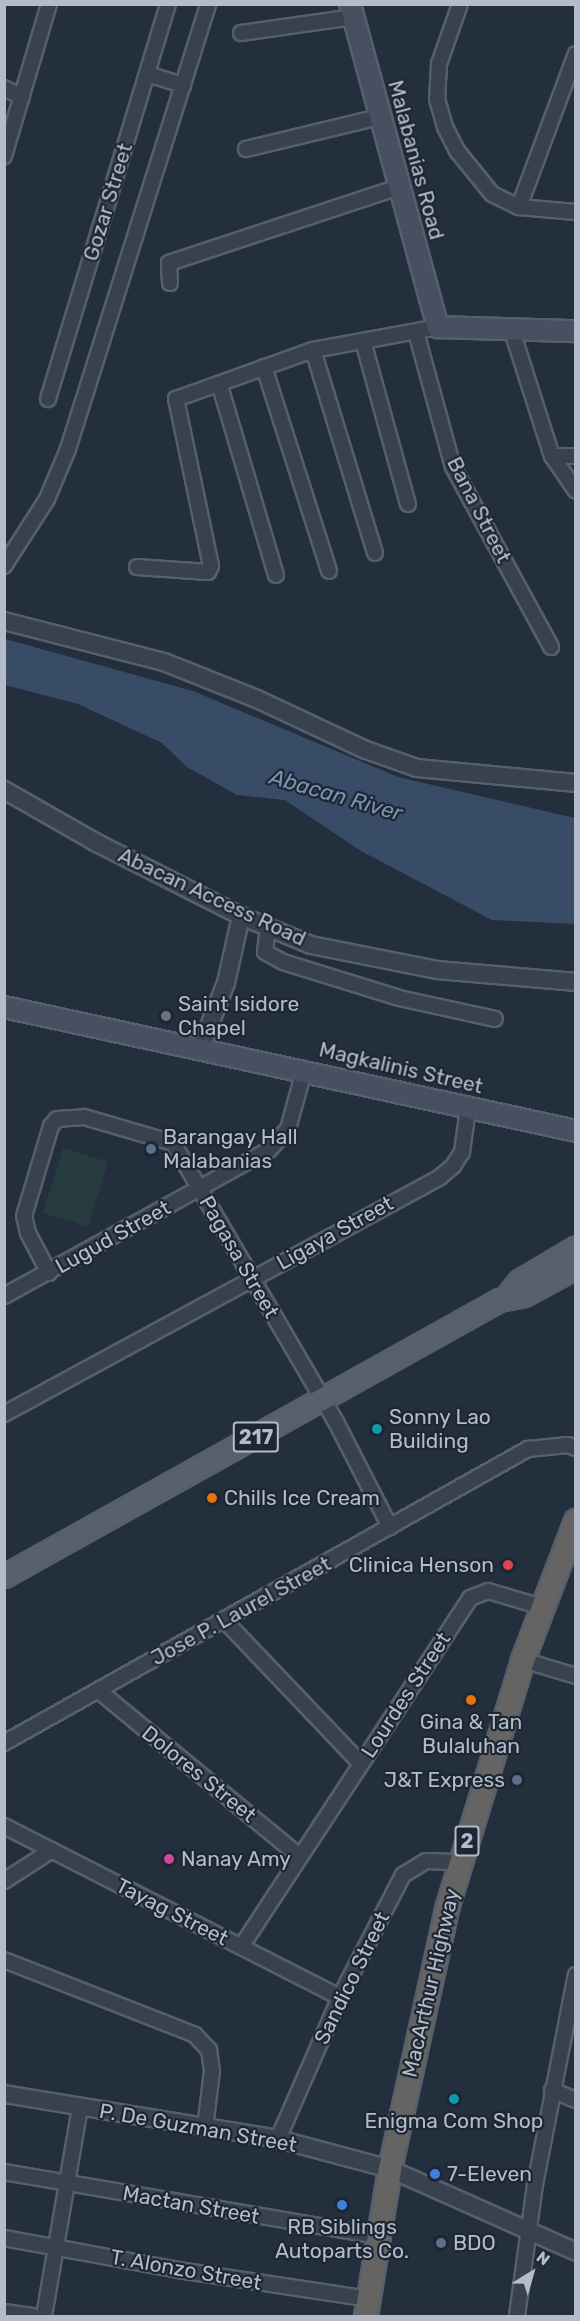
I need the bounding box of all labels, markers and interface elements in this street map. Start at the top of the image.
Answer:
street label: Malabanias Road [383,77,449,243]
street label: Gozar Street [78,140,138,264]
street label: Bana Street [441,453,517,567]
water label: Abacan River [267,763,405,827]
street label: Abacan Access Road [114,842,310,952]
place label: Saint Isidore Chapel [178,991,299,1041]
marker: Saint Isidore Chapel [159,1009,173,1023]
street label: Magkalinis Street [317,1037,485,1099]
place label: Barangay Hall Malabanias [163,1124,298,1174]
marker: Barangay Hall Malabanias [144,1142,158,1156]
street label: Pagasa Street [194,1191,284,1323]
street label: Ligaya Street [272,1191,398,1275]
street label: Lugud Street [51,1195,175,1279]
place label: Sonny Lao Building [389,1404,491,1454]
road number: 217 [232,1420,280,1454]
marker: Sonny Lao Building [370,1422,384,1436]
place label: Chills Ice Cream [224,1485,380,1511]
marker: Chills Ice Cream [205,1491,219,1505]
street label: Jose P. Laurel Street [147,1551,335,1671]
place label: Clinica Henson [349,1552,494,1578]
marker: Clinica Henson [499,1556,517,1574]
street label: Lourdes Street [356,1627,456,1763]
marker: Gina & Tan Bulaluhan [464,1693,478,1707]
place label: Gina & Tan Bulaluhan [419,1709,523,1759]
street label: Dolores Street [137,1720,261,1828]
place label: J&T Express [383,1767,505,1793]
marker: J&T Express [510,1773,524,1787]
road number: 2 [454,1824,480,1858]
place label: Nanay Amy [181,1846,292,1872]
marker: Nanay Amy [162,1852,176,1866]
street label: Tayag Street [112,1873,232,1951]
street label: MacArthur Highway [397,1886,465,2080]
street label: Sandico Street [309,1908,395,2048]
marker: Enigma Com Shop [447,2092,461,2106]
street label: P. De Guzman Street [97,2098,299,2158]
place label: Enigma Com Shop [365,2108,543,2134]
place label: 7-Eleven [447,2161,532,2187]
marker: 7-Eleven [428,2167,442,2181]
street label: Mactan Street [121,2181,261,2229]
marker: RB Siblings Autoparts Co. [335,2198,349,2212]
place label: RB Siblings Autoparts Co. [275,2214,409,2264]
place label: BDO [453,2230,496,2256]
marker: BDO [434,2236,448,2250]
north arrow [502,2243,562,2303]
street label: T. Alonzo Street [108,2244,264,2296]
text: N [533,2247,553,2269]

